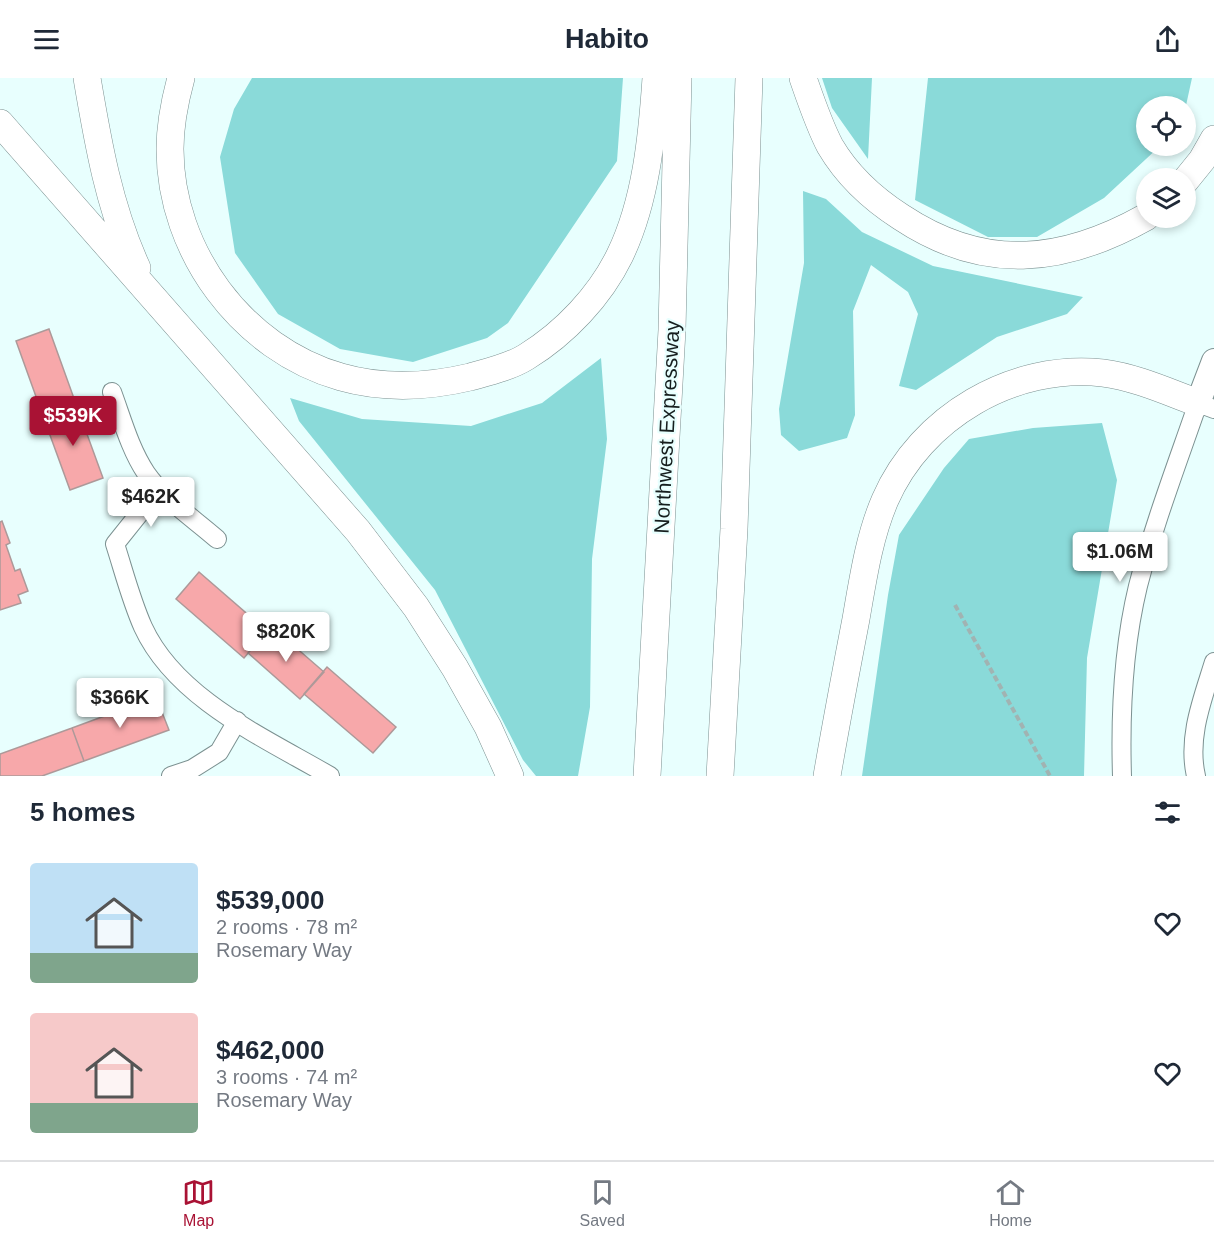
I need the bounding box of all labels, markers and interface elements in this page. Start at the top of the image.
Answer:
icon: menu [30,23,63,56]
icon: share [1151,23,1184,56]
text: Habito [565,24,649,54]
map controls [1136,96,1196,228]
button: locate [1136,96,1196,156]
button: layers [1136,168,1196,228]
street label: Northwest Expressway [649,319,684,534]
pin: $539K [31,396,115,447]
text: $539K [44,404,102,426]
pin: $462K [109,477,193,528]
text: $462K [122,485,180,507]
pin: $1.06M [1071,532,1169,583]
text: $1.06M [1087,540,1153,562]
pin: $820K [244,612,328,663]
text: $820K [257,620,315,642]
pin: $366K [78,678,162,729]
text: $366K [91,686,149,708]
icon: filters [1151,796,1184,829]
text: 5 homes [30,797,136,827]
text: $539,000 [216,885,324,915]
icon: home [78,887,150,959]
icon: heart [1151,907,1184,940]
text: 2 rooms · 78 m² [216,916,357,938]
text: Rosemary Way [216,939,352,961]
text: $462,000 [216,1035,324,1065]
icon: home [78,1037,150,1109]
icon: heart [1151,1057,1184,1090]
text: 3 rooms · 74 m² [216,1066,357,1088]
text: Rosemary Way [216,1089,352,1111]
tab: Map [182,1176,215,1230]
tab: Saved [579,1176,625,1230]
tab: Home [989,1176,1032,1230]

